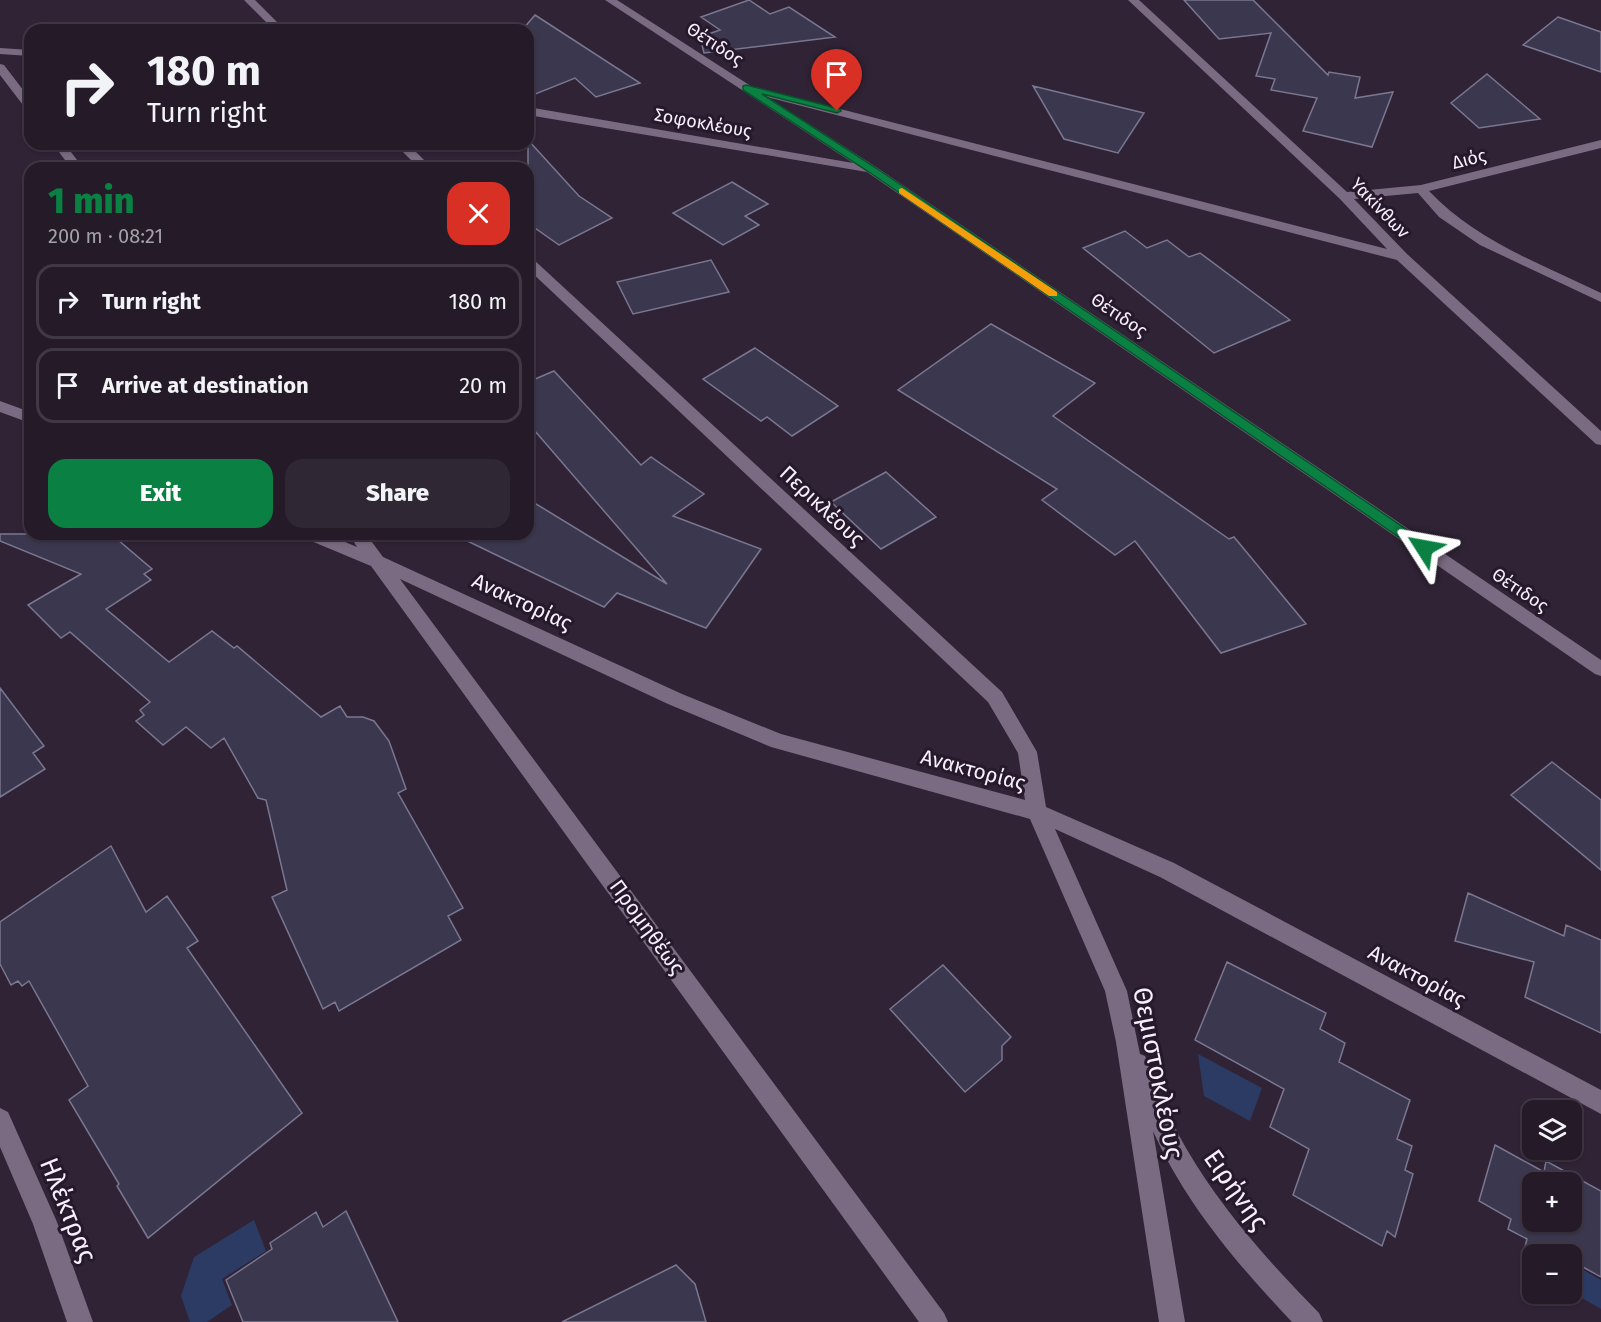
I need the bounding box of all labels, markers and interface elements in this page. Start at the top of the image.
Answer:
street label: Θέτιδος [682,18,748,71]
text: 180 m [147,46,261,96]
icon: right [48,48,126,126]
pin [811,49,862,111]
icon: arrive [820,58,853,91]
text: Turn right [147,97,267,129]
street label: Σοφοκλέους [653,104,754,142]
street label: Διός [1450,144,1489,174]
street label: Υακίνθων [1346,173,1414,243]
text: 1 min [48,179,134,223]
button: close [447,182,510,245]
text: 200 m · 08:21 [48,224,163,248]
icon: right [51,285,84,318]
text: Turn right [102,288,201,315]
text: 180 m [448,288,507,315]
street label: Θέτιδος [1087,288,1152,342]
icon: arrive [51,369,84,402]
text: Arrive at destination [102,372,309,399]
text: 20 m [459,372,507,399]
button: Exit [48,459,273,528]
button: Share [285,459,510,528]
street label: Περικλέους [774,460,870,552]
position arrow [1392,516,1456,580]
street label: Θέτιδος [1488,563,1553,617]
street label: Ανακτορίας [468,568,576,636]
street label: Ανακτορίας [918,744,1028,796]
street label: Προμηθέως [604,874,690,980]
street label: Ανακτορίας [1364,939,1471,1013]
street label: Θεμιστοκλέους [1126,984,1190,1162]
map controls [1522,1100,1582,1304]
button: layers [1522,1100,1582,1160]
street label: Ειρήνης [1197,1144,1275,1236]
street label: Ηλέκτρας [33,1153,103,1267]
button: + [1522,1172,1582,1232]
button: − [1522,1244,1582,1304]

